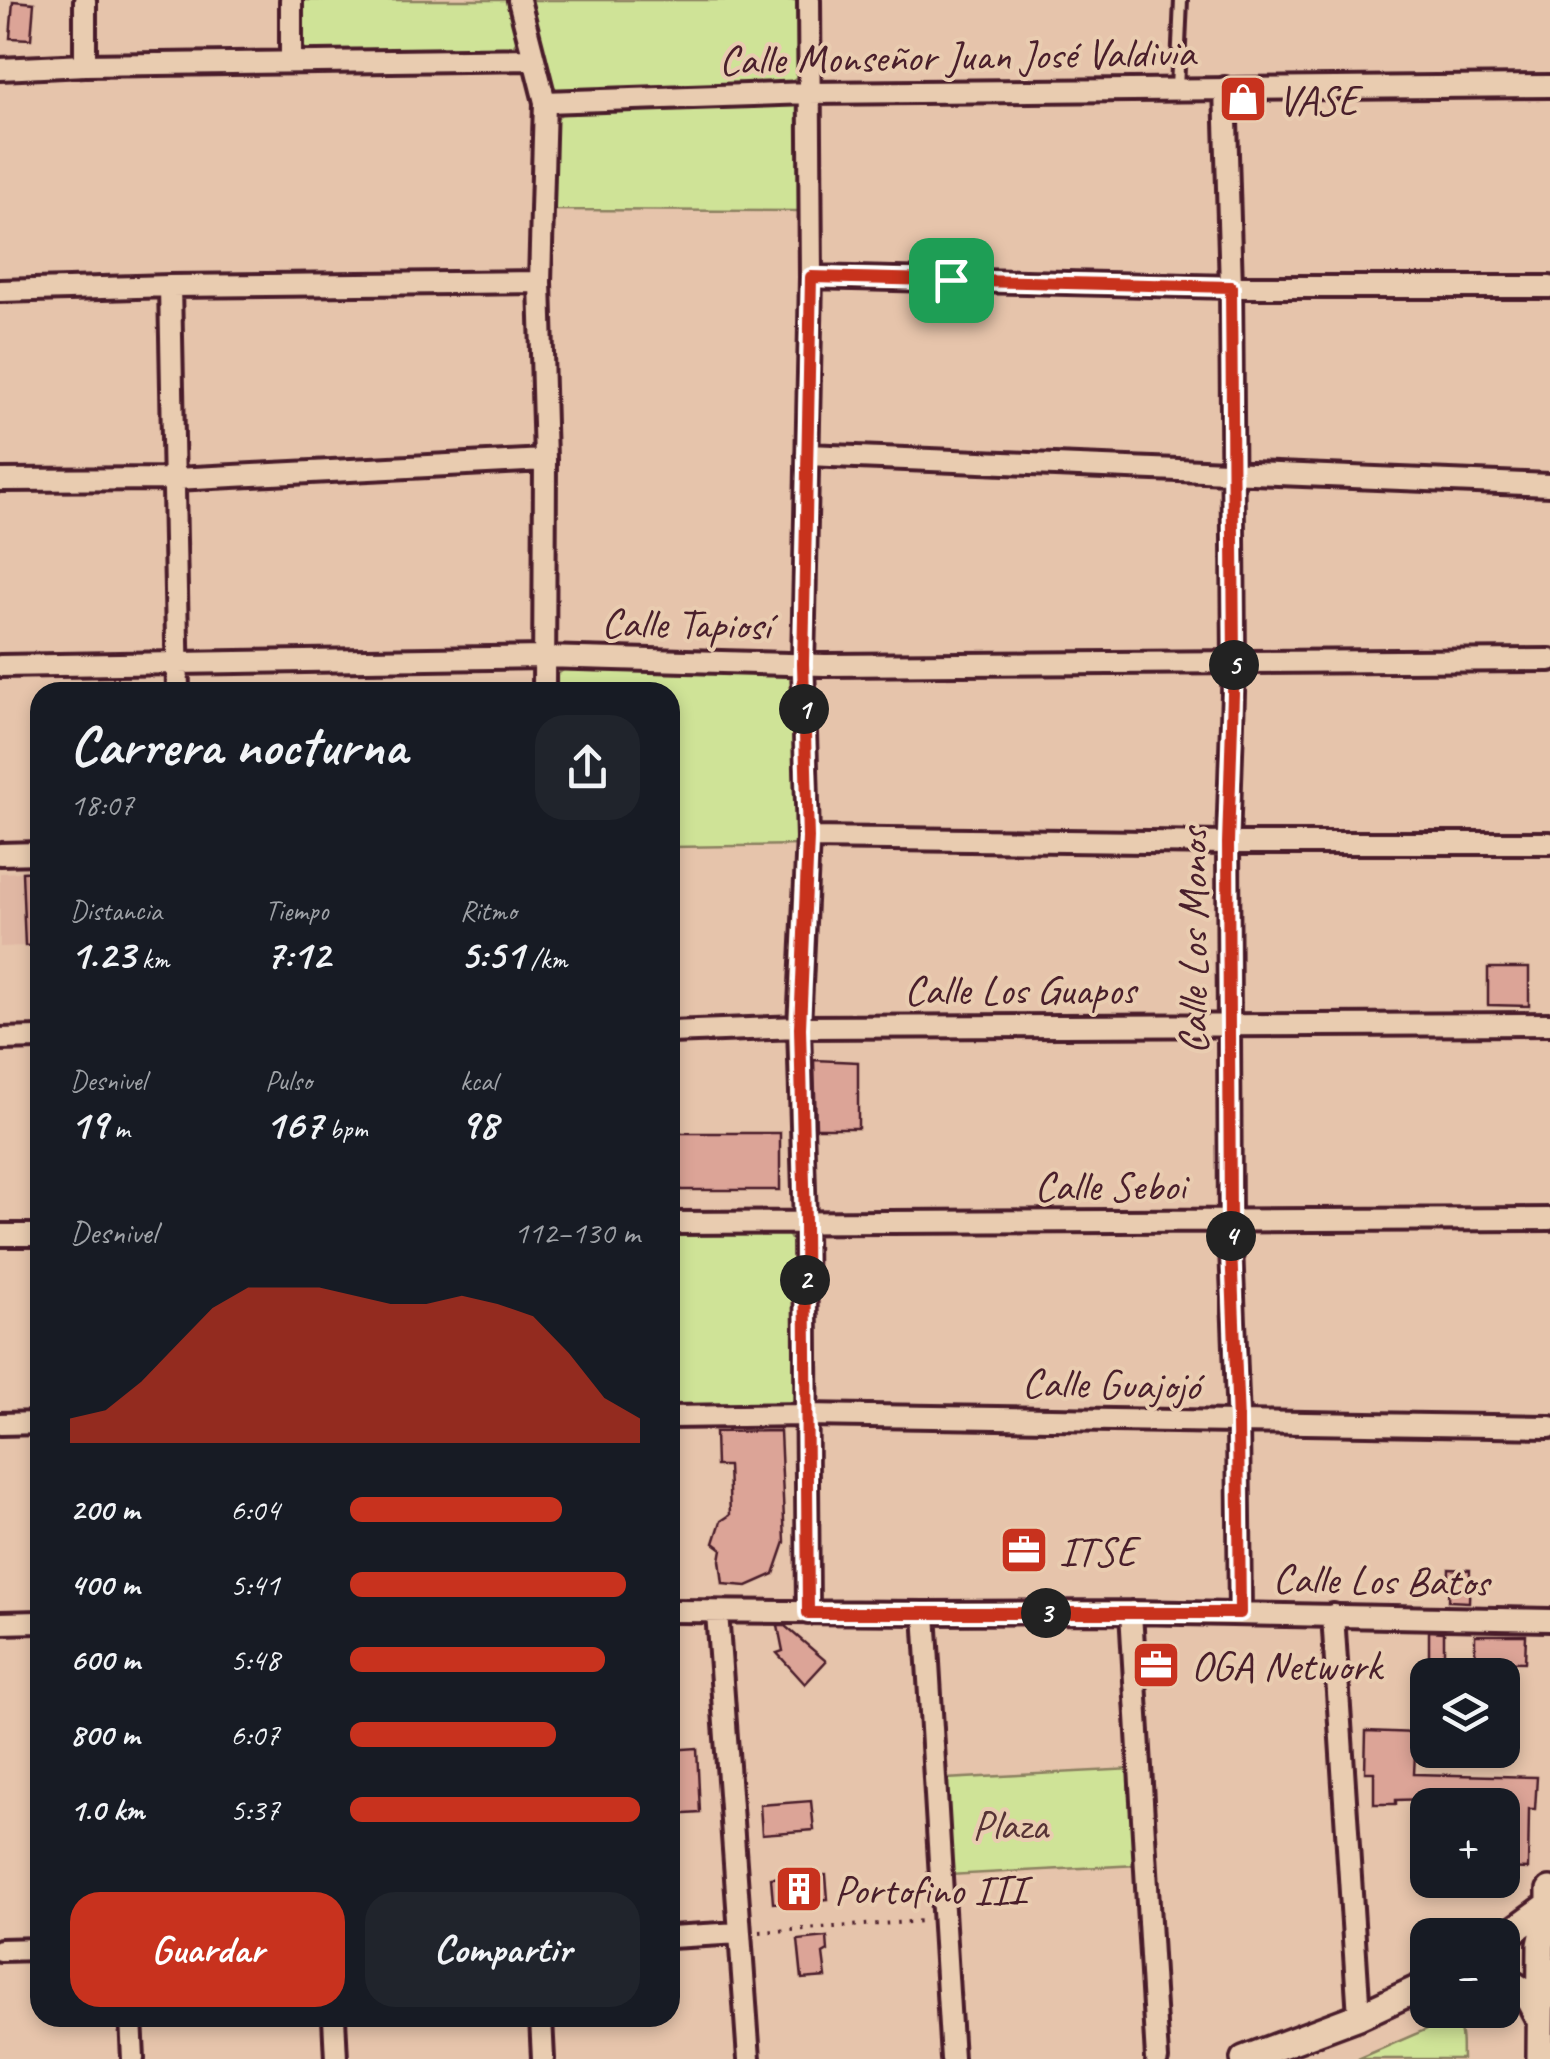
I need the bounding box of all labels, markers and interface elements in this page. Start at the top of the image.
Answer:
street label: Calle Monseñor Juan José Valdivia [719,26,1198,87]
shop icon: VASE [1217,73,1269,125]
place label: VASE [1278,74,1363,127]
pin [909,238,994,323]
icon: arrive [924,253,979,308]
street label: Calle Tapiosí [601,597,779,653]
pin: 5 [1209,640,1259,690]
text: 5 [1228,647,1240,682]
pin: 1 [779,684,829,734]
text: 1 [798,691,810,726]
text: Carrera nocturna [70,711,407,781]
button: share [535,715,640,820]
text: 18:07 [70,784,134,825]
street label: Calle Los Monos [1167,824,1220,1054]
text: Distancia [70,893,162,928]
text: Tiempo [265,893,328,928]
text: Ritmo [460,893,517,928]
text: 1.23 [70,928,135,981]
text: 7:12 [265,928,330,981]
text: 5:51 [460,928,524,981]
text: km [135,941,169,976]
text: /km [524,941,567,976]
street label: Calle Los Guapos [904,964,1140,1017]
text: Desnivel [70,1063,146,1098]
text: Pulso [265,1063,312,1098]
text: kcal [460,1063,497,1098]
text: 19 [70,1098,107,1151]
text: 167 [265,1098,322,1151]
text: 98 [460,1098,497,1151]
text: m [107,1111,130,1146]
text: bpm [322,1111,368,1146]
street label: Calle Seboi [1034,1160,1191,1213]
pin: 4 [1206,1211,1256,1261]
text: Desnivel [70,1212,157,1253]
text: 112–130 m [514,1212,640,1253]
text: 4 [1225,1218,1237,1253]
pin: 2 [780,1255,830,1305]
text: 2 [799,1262,811,1297]
street label: Calle Guajojó [1022,1356,1205,1413]
text: 200 m [70,1489,139,1530]
text: 6:04 [230,1489,280,1530]
office icon: ITSE [998,1524,1050,1576]
place label: ITSE [1059,1525,1141,1578]
street label: Calle Los Batos [1272,1552,1493,1609]
text: 400 m [70,1564,139,1605]
text: 5:41 [230,1564,280,1605]
pin: 3 [1021,1588,1071,1638]
text: 3 [1040,1595,1052,1630]
text: 600 m [70,1639,140,1680]
text: 5:48 [230,1639,280,1680]
office icon: OGA Network [1130,1639,1182,1691]
place label: OGA Network [1191,1640,1385,1693]
map controls [1410,1658,1520,2028]
button: layers [1410,1658,1520,1768]
text: 800 m [70,1714,139,1755]
text: 6:07 [230,1714,280,1755]
button: + [1410,1788,1520,1898]
text: 1.0 km [70,1789,144,1830]
text: 5:37 [230,1789,280,1830]
park label: Plaza [972,1799,1051,1852]
building icon: Portofino III [773,1863,825,1915]
place label: Portofino III [834,1864,1034,1917]
button: Guardar [70,1892,345,2007]
button: Compartir [365,1892,640,2007]
button: − [1410,1918,1520,2028]

